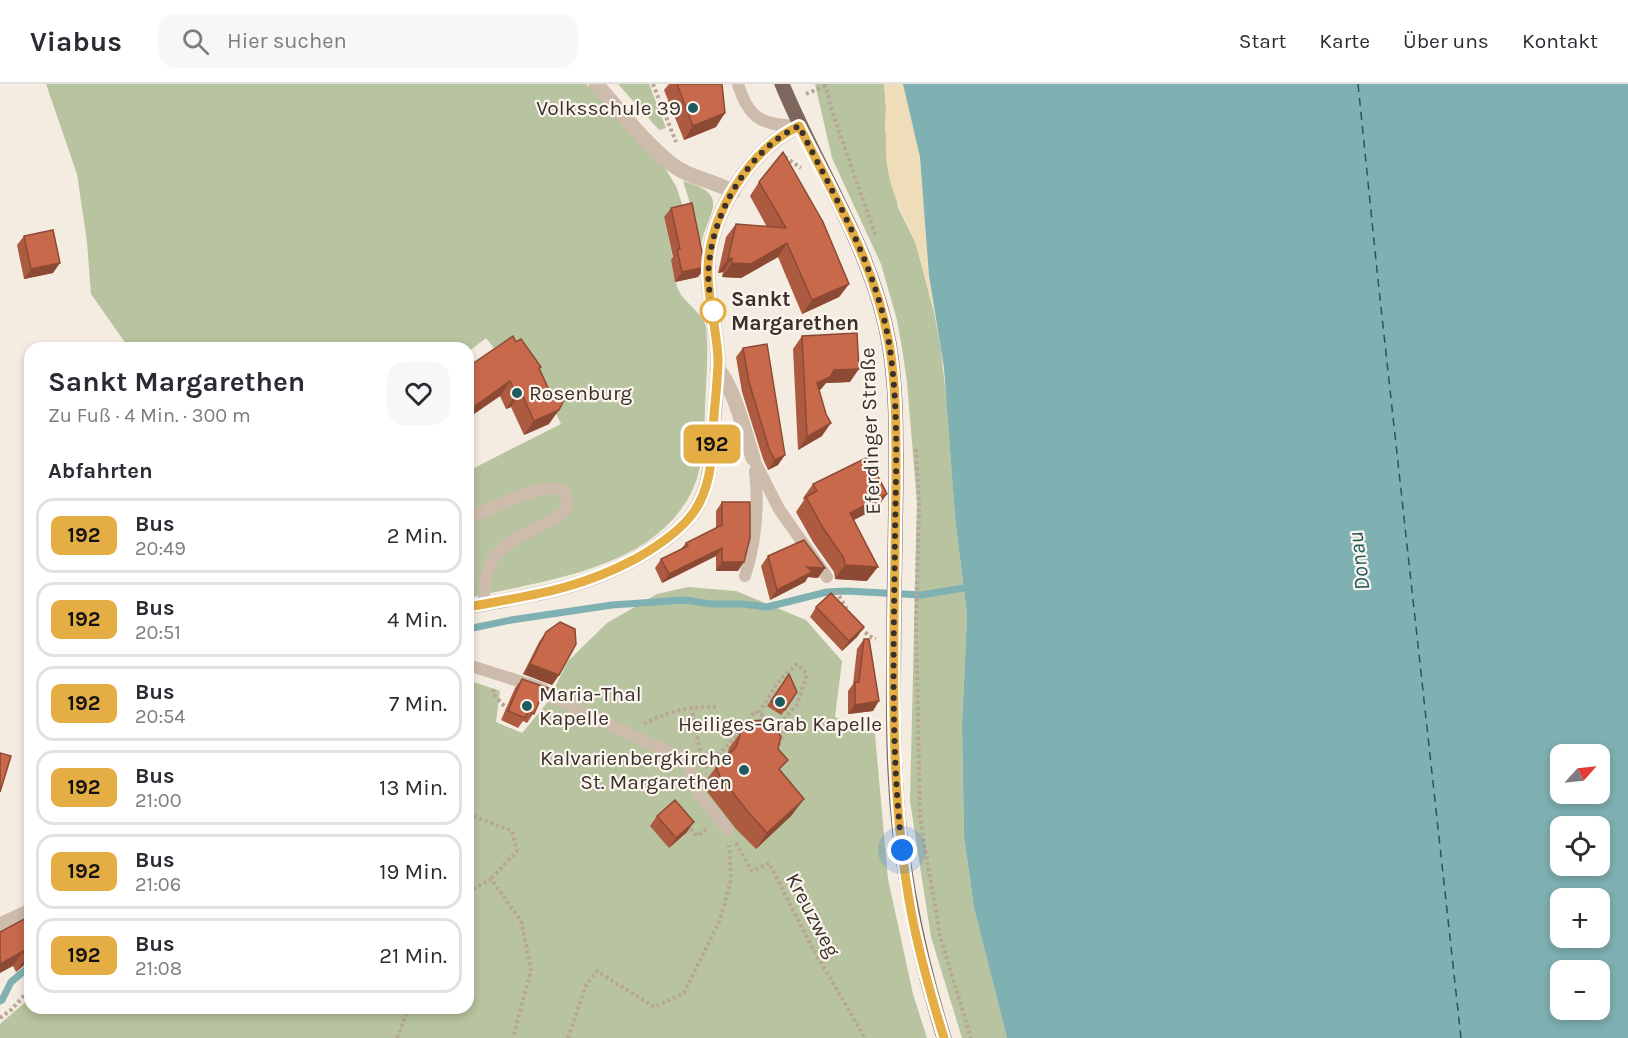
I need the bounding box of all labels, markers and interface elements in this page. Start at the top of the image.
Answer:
search box [158,14,578,68]
text: Viabus [30,25,122,58]
icon: search [179,25,212,58]
text: Hier suchen [227,28,347,54]
text: Start [1239,29,1286,53]
text: Karte [1319,29,1370,53]
text: Über uns [1403,29,1489,53]
text: Kontakt [1522,29,1598,53]
place label: Volksschule 39 [536,96,681,120]
marker: Volksschule 39 [686,101,700,115]
place label: Sankt Margarethen [731,287,859,335]
marker: Sankt Margarethen [700,298,726,324]
street label: Eferdinger Straße [855,347,885,515]
button: heart [387,362,450,425]
text: Sankt Margarethen [48,365,305,398]
place label: Rosenburg [529,381,632,405]
marker: Rosenburg [510,386,524,400]
text: Zu Fuß · 4 Min. · 300 m [48,404,251,427]
line badge: 192 [678,424,746,464]
text: 192 [695,432,729,456]
text: Abfahrten [48,458,153,484]
text: Bus [135,511,175,537]
text: 192 [67,523,101,547]
text: 2 Min. [387,523,447,549]
water label: Donau [1343,530,1375,592]
text: 20:49 [135,537,186,560]
text: Bus [135,595,175,621]
text: 192 [67,607,101,631]
text: 4 Min. [387,607,447,633]
text: 20:51 [135,621,181,644]
text: Bus [135,679,175,705]
place label: Maria-Thal Kapelle [539,682,642,730]
text: 192 [67,691,101,715]
text: 7 Min. [389,691,447,717]
marker: Heiliges-Grab Kapelle [773,695,787,709]
marker: Maria-Thal Kapelle [520,699,534,713]
text: 20:54 [135,705,186,728]
place label: Heiliges-Grab Kapelle [678,712,882,736]
north arrow [1550,744,1610,804]
map controls [1550,744,1610,1020]
place label: Kalvarienbergkirche St. Margarethen [540,746,732,794]
text: Bus [135,763,175,789]
marker: Kalvarienbergkirche St. Margarethen [737,763,751,777]
text: 192 [67,775,101,799]
text: 13 Min. [379,775,447,801]
text: 21:00 [135,789,182,812]
button: locate [1550,816,1610,876]
your location [887,835,917,865]
text: Bus [135,847,175,873]
text: 192 [67,859,101,883]
text: 19 Min. [379,859,447,885]
street label: Kreuzweg [781,869,845,961]
text: 21:06 [135,873,181,896]
button: + [1550,888,1610,948]
text: Bus [135,931,175,957]
text: 192 [67,943,101,967]
text: 21 Min. [379,943,447,969]
text: 21:08 [135,957,182,980]
button: − [1550,960,1610,1020]

